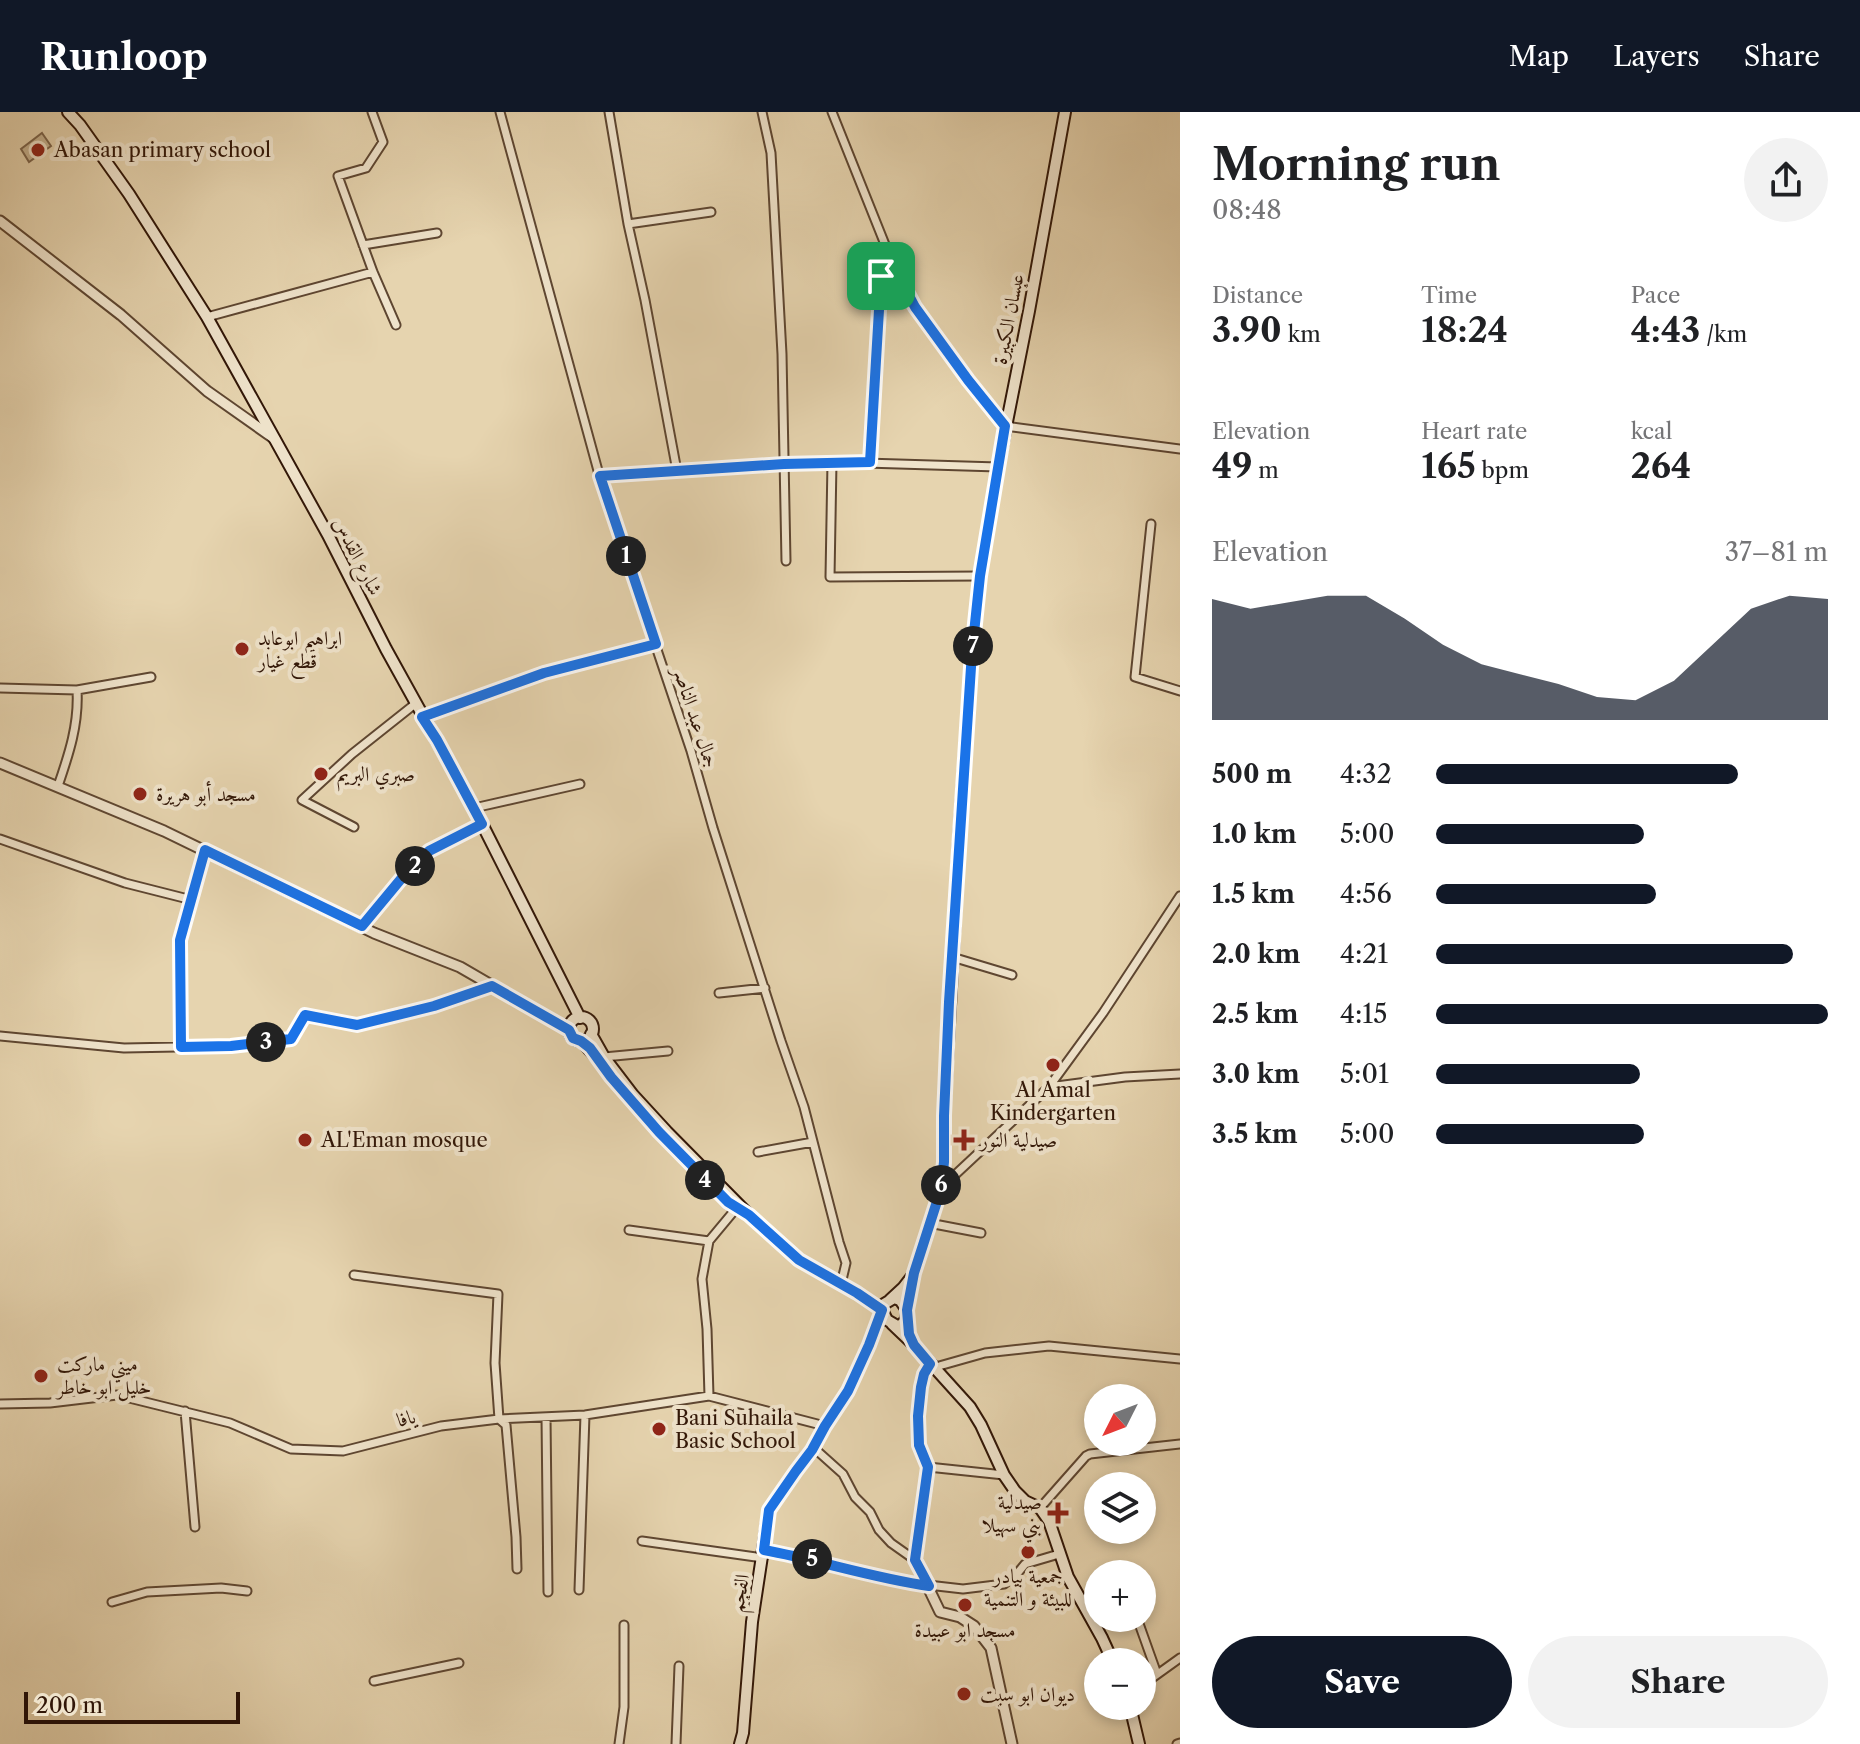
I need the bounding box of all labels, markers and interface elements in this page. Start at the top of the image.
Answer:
text: Runloop [40,33,208,80]
text: Map [1509,39,1569,73]
text: Layers [1613,39,1700,73]
text: Share [1744,39,1820,73]
text: Morning run [1212,137,1501,191]
place label: Abasan primary school [53,138,271,162]
button: share [1744,138,1828,222]
marker: Abasan primary school [29,141,47,159]
text: 08:48 [1212,194,1282,226]
pin [847,242,915,310]
icon: arrive [859,254,903,298]
street label: عبسان الكبيرة [987,272,1029,366]
text: Distance [1212,282,1303,309]
text: Time [1421,282,1477,309]
text: Pace [1631,282,1680,309]
text: 3.90 [1212,309,1282,351]
text: 18:24 [1421,309,1508,351]
text: 4:43 [1631,309,1700,351]
text: km [1282,321,1321,348]
text: /km [1700,321,1747,348]
text: Elevation [1212,418,1310,445]
text: Heart rate [1421,418,1527,445]
text: kcal [1631,418,1672,445]
text: 49 [1212,445,1252,487]
text: 165 [1421,445,1476,487]
text: 264 [1631,445,1691,487]
text: m [1252,457,1279,484]
text: bpm [1476,457,1529,484]
street label: شارع القدس [323,513,388,602]
pin: 1 [606,536,646,576]
text: Elevation [1212,536,1328,568]
text: 37–81 m [1725,536,1828,568]
text: 1 [621,542,631,569]
place label: ابراهيم ابوعابد قطع غيار [256,626,342,679]
pin: 7 [953,626,993,666]
text: 7 [967,632,979,659]
marker: ابراهيم ابوعابد قطع غيار [233,640,251,658]
street label: جمال عبد الناصر [666,662,724,771]
text: 500 m [1212,758,1292,790]
text: 4:32 [1340,758,1392,790]
place label: صبري البريم [337,762,415,792]
marker: صبري البريم [312,765,330,783]
place label: مسجد أبو هريرة [156,780,256,807]
marker: مسجد أبو هريرة [131,785,149,803]
text: 1.0 km [1212,818,1297,850]
text: 5:00 [1340,818,1394,850]
pin: 2 [395,846,435,886]
text: 2 [409,852,422,879]
text: 1.5 km [1212,878,1295,910]
text: 4:56 [1340,878,1392,910]
text: 2.0 km [1212,938,1300,970]
text: 4:21 [1340,938,1388,970]
text: 2.5 km [1212,998,1298,1030]
text: 4:15 [1340,998,1387,1030]
pin: 3 [246,1022,286,1062]
text: 3 [260,1028,272,1055]
marker: Al Amal Kindergarten [1044,1056,1062,1074]
text: 3.0 km [1212,1058,1300,1090]
text: 5:01 [1340,1058,1389,1090]
place label: Al Amal Kindergarten [990,1078,1117,1125]
text: 3.5 km [1212,1118,1298,1150]
text: 5:00 [1340,1118,1394,1150]
place label: AL'Eman mosque [320,1128,488,1152]
place label: صيدلية النور [978,1128,1057,1153]
marker: AL'Eman mosque [296,1131,314,1149]
marker: صيدلية النور [955,1131,973,1149]
pin: 4 [685,1160,725,1200]
pin: 6 [921,1165,961,1205]
text: 4 [698,1166,712,1193]
text: 6 [934,1171,948,1198]
place label: ميني ماركت خليل ابو خاطر [55,1352,151,1402]
marker: ميني ماركت خليل ابو خاطر [32,1367,50,1385]
north arrow [1084,1384,1156,1456]
map controls [1084,1384,1156,1720]
street label: يافا [394,1404,420,1433]
place label: Bani Suhaila Basic School [675,1406,796,1453]
marker: Bani Suhaila Basic School [650,1420,668,1438]
button: layers [1084,1472,1156,1544]
place label: صيدلية بني سهيلا [982,1490,1042,1543]
marker: صيدلية بني سهيلا [1049,1504,1067,1522]
pin: 5 [792,1539,832,1579]
marker: جمعية بيادر للبيئة و التنمية [1019,1543,1037,1561]
text: 5 [806,1545,818,1572]
button: + [1084,1560,1156,1632]
place label: جمعية بيادر للبيئة و التنمية [984,1564,1072,1611]
street label: الفجم [724,1572,761,1615]
marker: مسجد ابو عبيدة [956,1596,974,1614]
place label: مسجد ابو عبيدة [914,1618,1016,1643]
button: Save [1212,1636,1512,1728]
button: Share [1528,1636,1828,1728]
button: − [1084,1648,1156,1720]
place label: ديوان ابو سبت [980,1682,1075,1707]
marker: ديوان ابو سبت [955,1685,973,1703]
scale bar [24,1688,240,1724]
text: 200 m [36,1692,103,1719]

